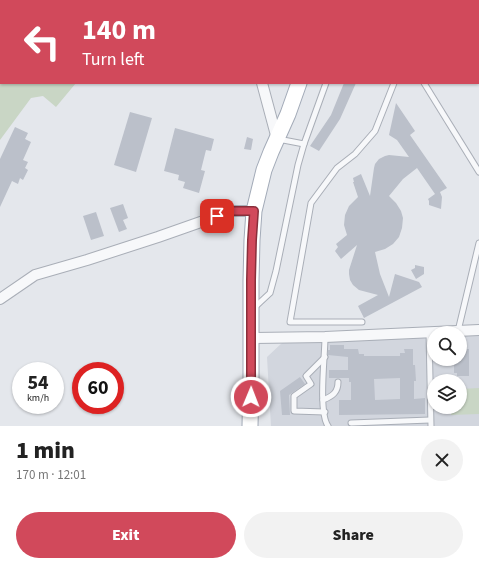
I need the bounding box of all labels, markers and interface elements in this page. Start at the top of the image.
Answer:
text: 140 m [82,10,156,50]
icon: left [16,16,68,68]
text: Turn left [82,47,144,72]
pin [200,199,234,233]
icon: arrive [206,205,228,227]
map controls [427,326,467,414]
button: search [427,326,467,366]
speed limit sign: 60 [72,362,124,414]
text: 54 [27,369,49,397]
button: layers [427,374,467,414]
position arrow [230,376,272,418]
text: km/h [27,391,49,405]
text: 1 min [16,433,75,468]
button: close [421,439,463,481]
text: 170 m · 12:01 [16,466,86,484]
button: Exit [16,512,236,558]
button: Share [244,512,463,558]

